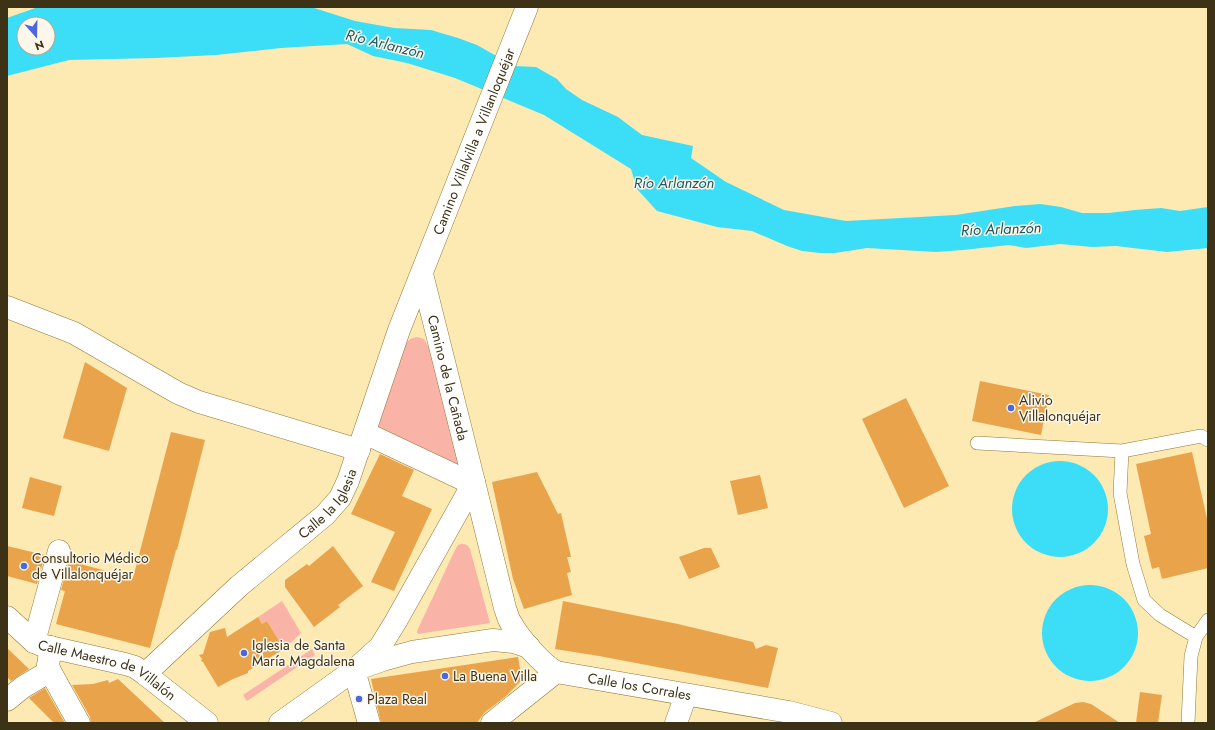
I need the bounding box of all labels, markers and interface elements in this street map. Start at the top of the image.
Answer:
north arrow [16,16,56,56]
water label: Río Arlanzón [343,24,427,64]
text: N [33,36,46,54]
street label: Camino Villalvilla a Villanloquéjar [428,45,520,238]
water label: Río Arlanzón [634,172,714,194]
water label: Río Arlanzón [960,217,1042,241]
street label: Camino de la Cañada [423,313,473,443]
place label: Alivio Villalonquéjar [1019,390,1101,426]
marker: Alivio Villalonquéjar [1006,403,1016,413]
street label: Calle la Iglesia [294,466,361,543]
place label: Consultorio Médico de Villalonquéjar [32,548,149,584]
marker: Consultorio Médico de Villalonquéjar [19,561,29,571]
street label: Calle Maestro de Villalón [36,635,180,705]
place label: Iglesia de Santa María Magdalena [252,635,355,671]
marker: Iglesia de Santa María Magdalena [239,648,249,658]
place label: La Buena Villa [453,666,537,686]
street label: Calle los Corrales [586,668,693,705]
marker: La Buena Villa [440,671,450,681]
place label: Plaza Real [367,689,427,709]
marker: Plaza Real [354,694,364,704]

